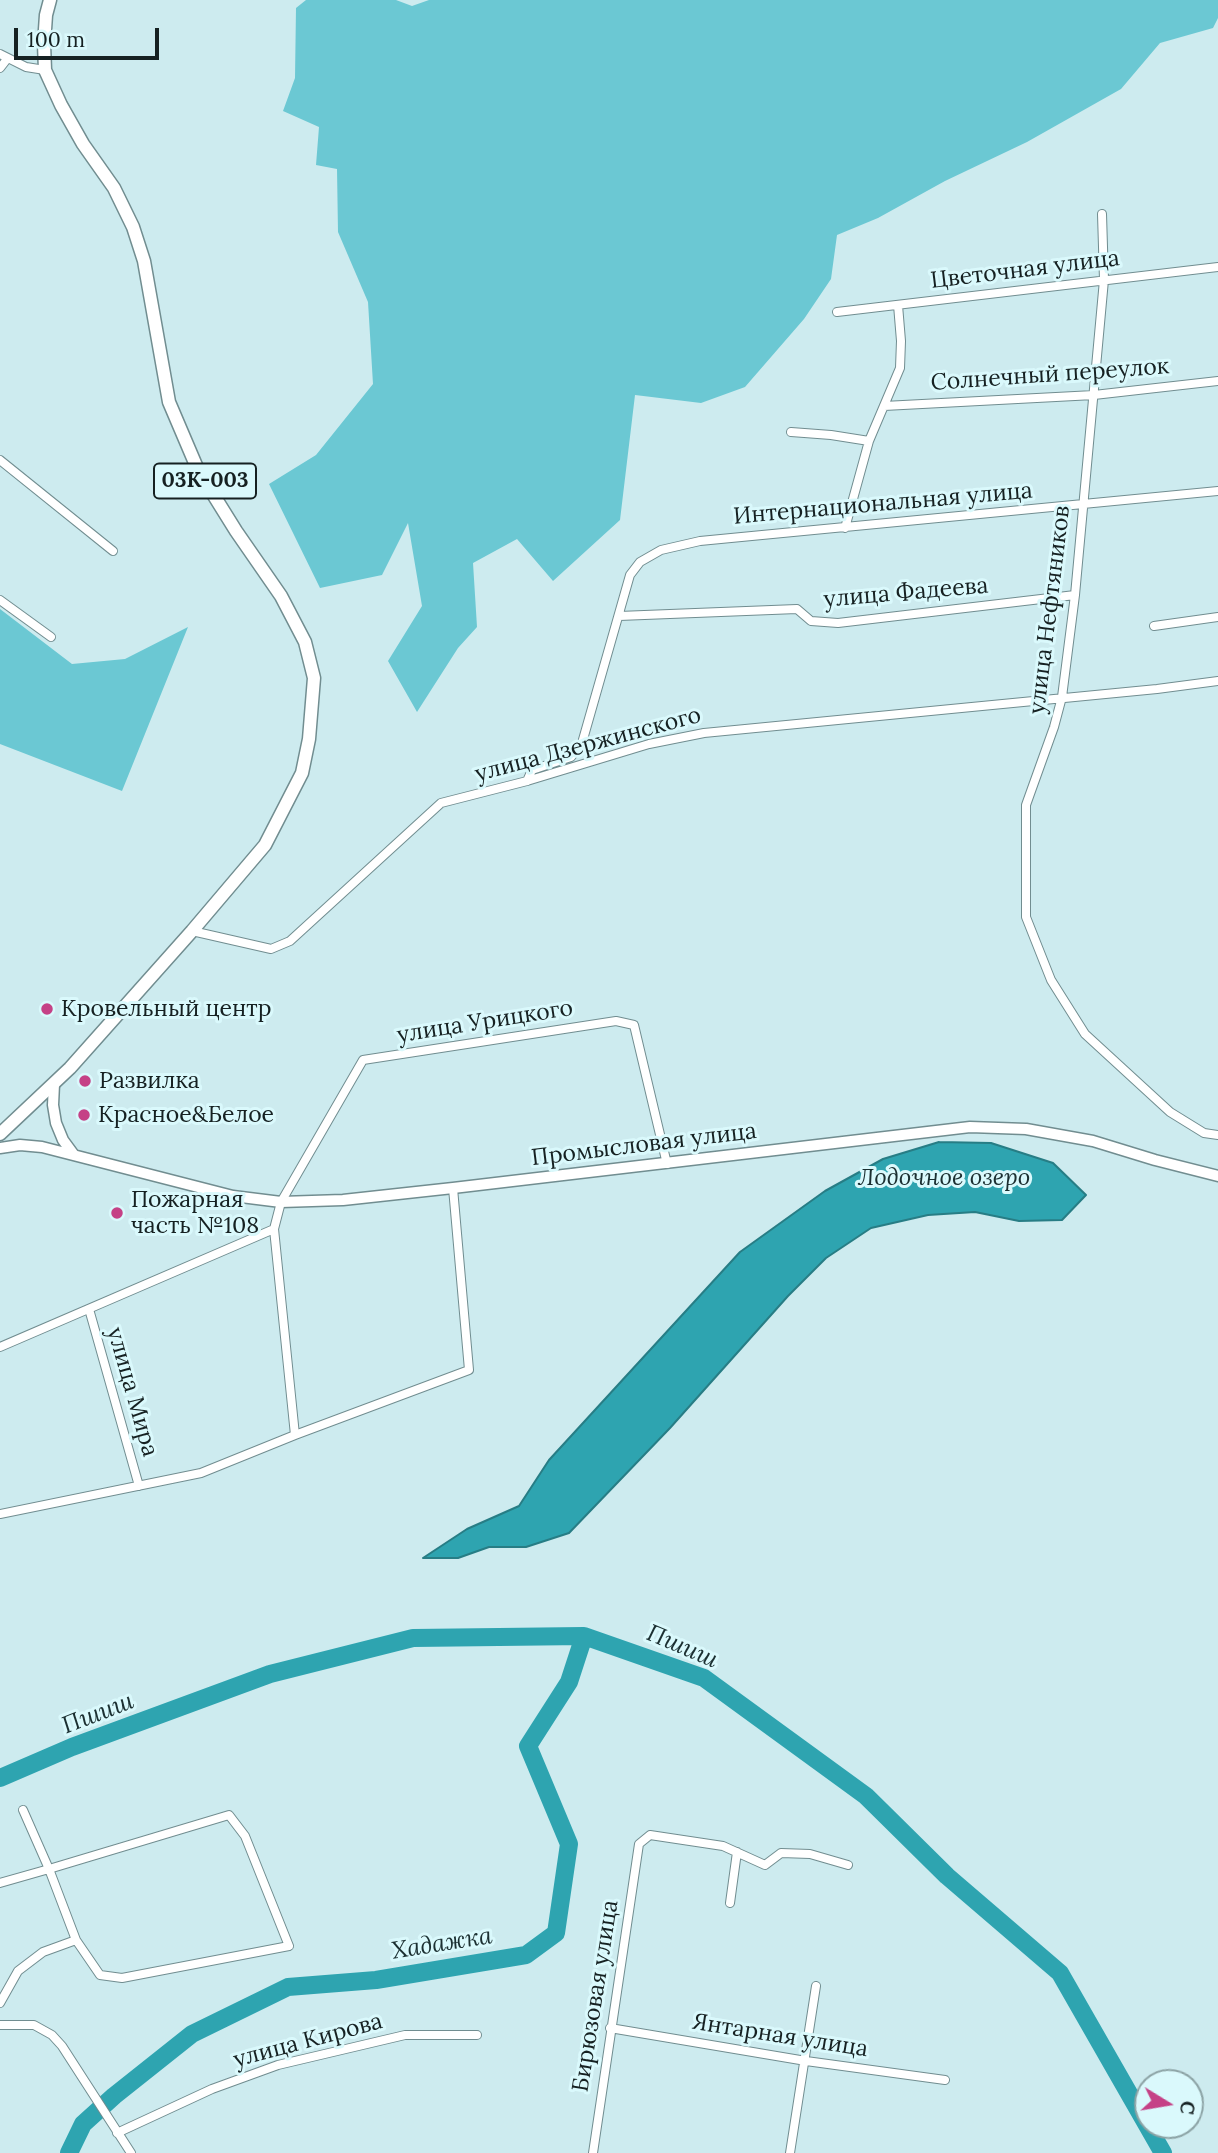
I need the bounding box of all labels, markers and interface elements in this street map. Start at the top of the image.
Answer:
scale bar [18,14,163,58]
text: 100 m [27,26,85,53]
street label: Цветочная улица [929,245,1121,295]
street label: Солнечный переулок [930,353,1170,397]
road number: 03К-003 [154,463,256,498]
street label: Интернациональная улица [732,477,1034,531]
street label: улица Нефтяников [1023,504,1077,716]
street label: улица Фадеева [823,572,989,614]
street label: улица Дзержинского [472,702,704,788]
street label: улица Урицкого [395,994,575,1050]
place label: Кровельный центр [61,995,271,1023]
marker: Кровельный центр [39,1001,55,1017]
place label: Развилка [99,1067,200,1095]
marker: Развилка [77,1073,93,1089]
place label: Красное&Белое [98,1101,274,1129]
marker: Красное&Белое [76,1107,92,1123]
street label: Промысловая улица [530,1117,758,1173]
water label: Лодочное озеро [858,1164,1030,1192]
place label: Пожарная часть №108 [131,1186,259,1240]
marker: Пожарная часть №108 [109,1205,125,1221]
street label: улица Мира [100,1324,164,1460]
water label: Пшиш [642,1619,722,1675]
water label: Пшиш [58,1687,138,1741]
street label: Бирюзовая улица [567,1898,625,2094]
water label: Хадажка [390,1922,494,1966]
street label: улица Кирова [230,2008,386,2074]
street label: Янтарная улица [690,2008,870,2064]
north arrow [1134,2069,1204,2139]
text: С [1175,2099,1201,2116]

